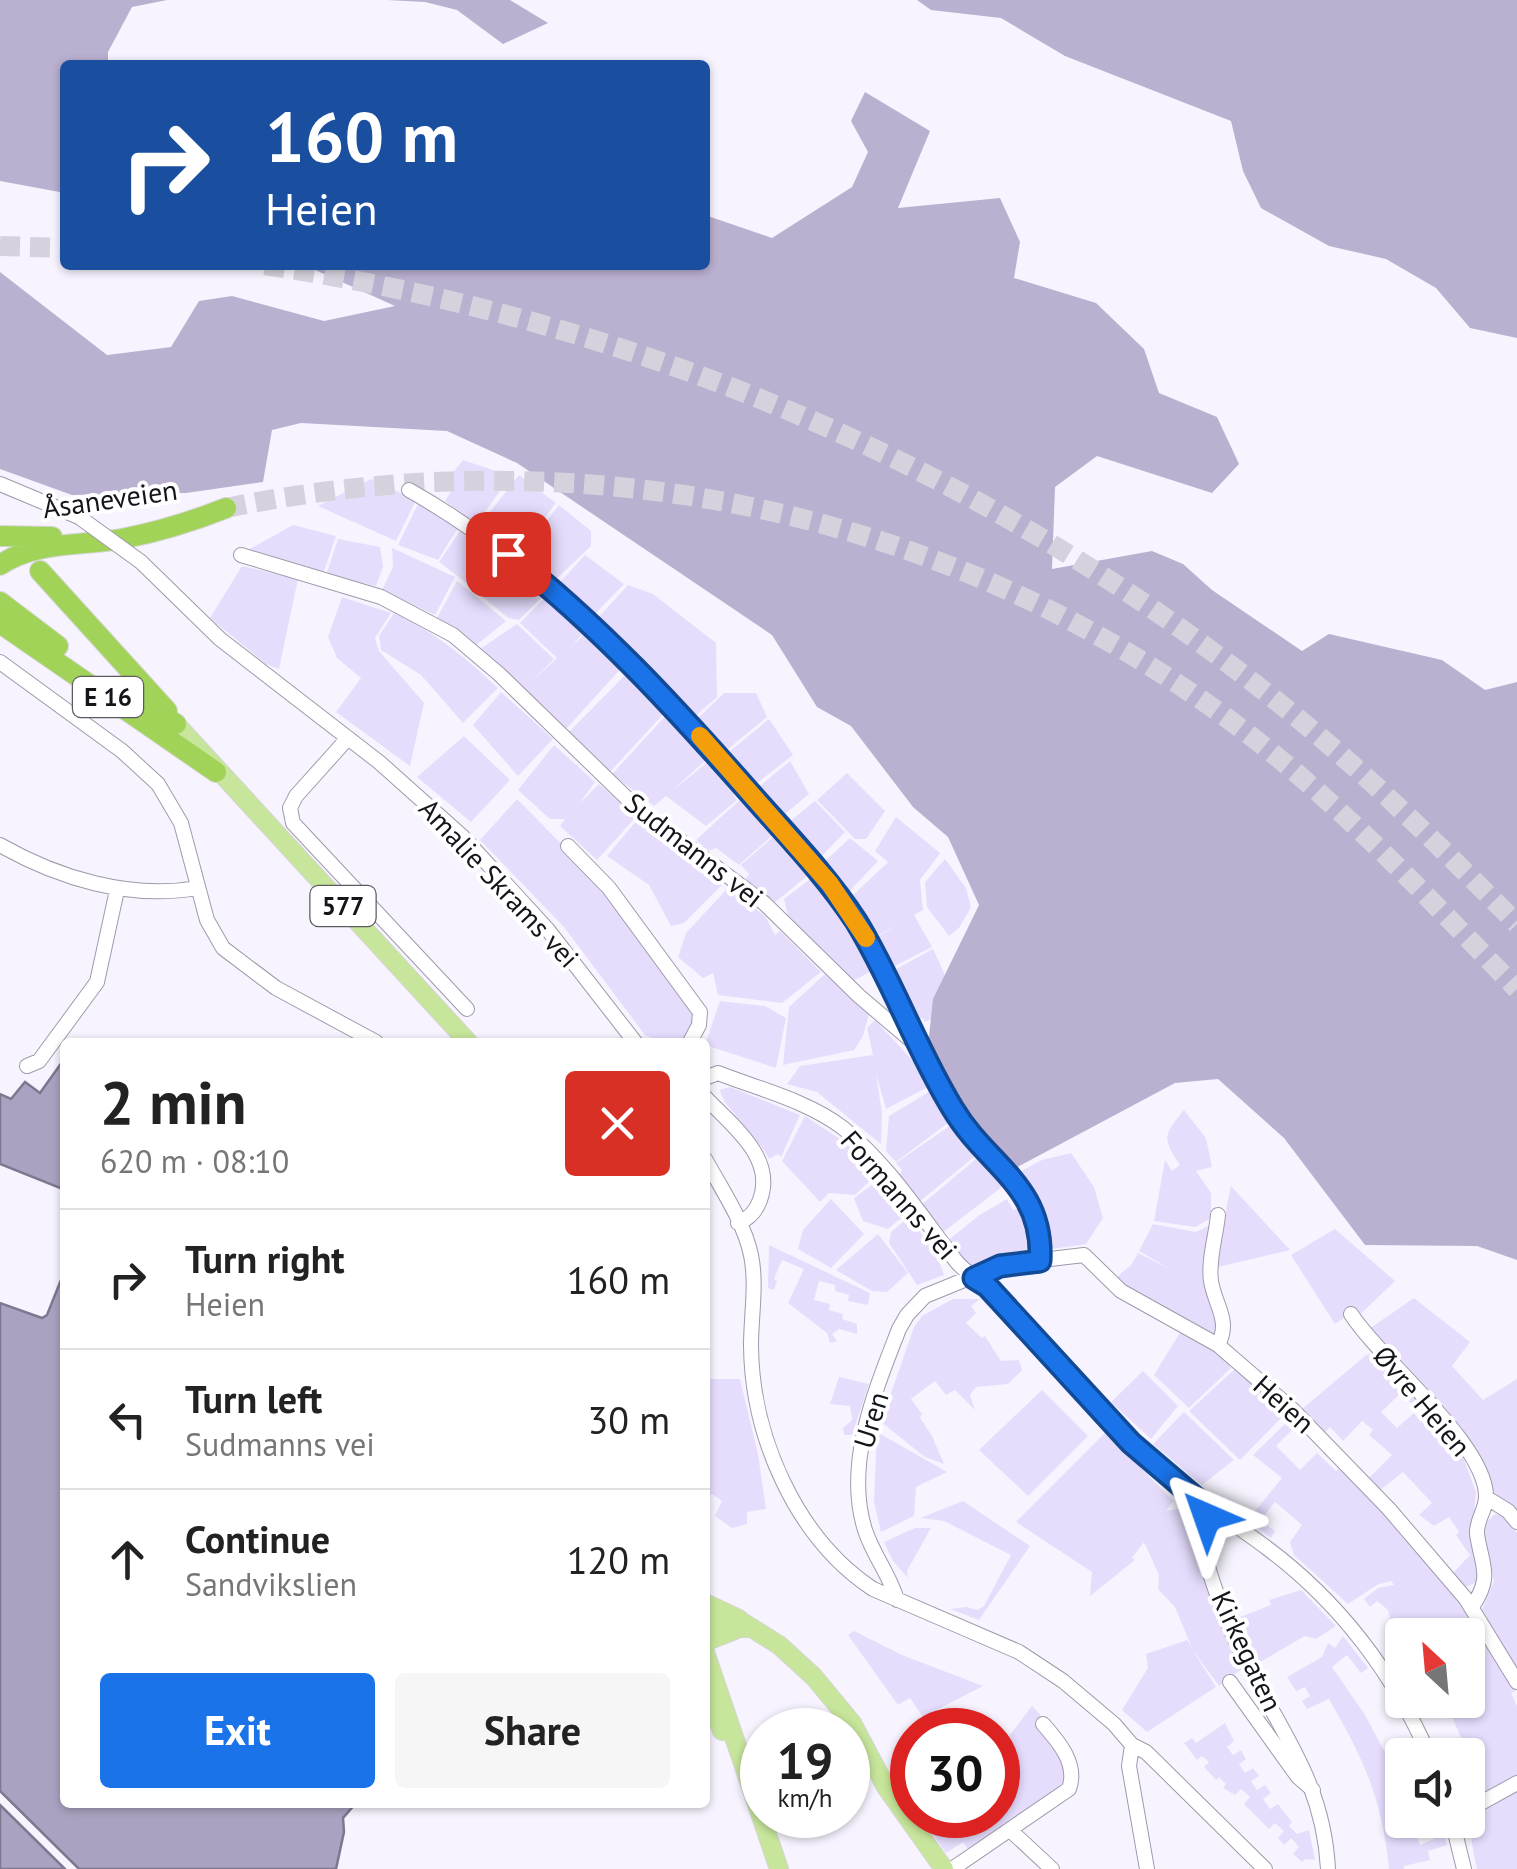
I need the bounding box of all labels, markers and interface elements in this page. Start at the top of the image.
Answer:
text: 160 m [265,91,458,181]
icon: right [100,100,230,230]
text: Heien [265,179,378,237]
street label: Åsaneveien [40,471,180,526]
pin [466,512,551,597]
icon: arrive [481,527,536,582]
road number: E 16 [73,677,143,717]
street label: Sudmanns vei [617,784,771,915]
street label: Amalie Skrams vei [411,790,587,975]
road number: 577 [310,886,376,926]
text: 2 min [100,1063,246,1141]
button: close [565,1071,670,1176]
street label: Formanns vei [833,1122,966,1267]
text: 620 m · 08:10 [100,1140,289,1182]
text: Turn right [185,1234,345,1283]
icon: right [100,1252,155,1307]
text: 160 m [567,1255,670,1304]
text: Heien [185,1283,265,1325]
street label: Øvre Heien [1365,1338,1479,1464]
street label: Heien [1246,1366,1323,1441]
text: Turn left [185,1374,322,1423]
street label: Uren [844,1387,897,1453]
icon: left [100,1392,155,1447]
text: 30 m [588,1395,670,1444]
text: Sudmanns vei [185,1423,375,1465]
position arrow [1155,1465,1259,1569]
text: Continue [185,1514,330,1563]
icon: ahead [100,1532,155,1587]
text: 120 m [567,1535,670,1584]
text: Sandvikslien [185,1563,357,1605]
street label: Kirkegaten [1203,1585,1291,1717]
north arrow [1385,1618,1485,1718]
map controls [1385,1618,1485,1838]
button: Exit [100,1673,375,1788]
button: Share [395,1673,670,1788]
speed limit sign: 30 [890,1708,1020,1838]
text: 19 [777,1728,833,1793]
button: sound [1385,1738,1485,1838]
text: km/h [778,1782,832,1814]

